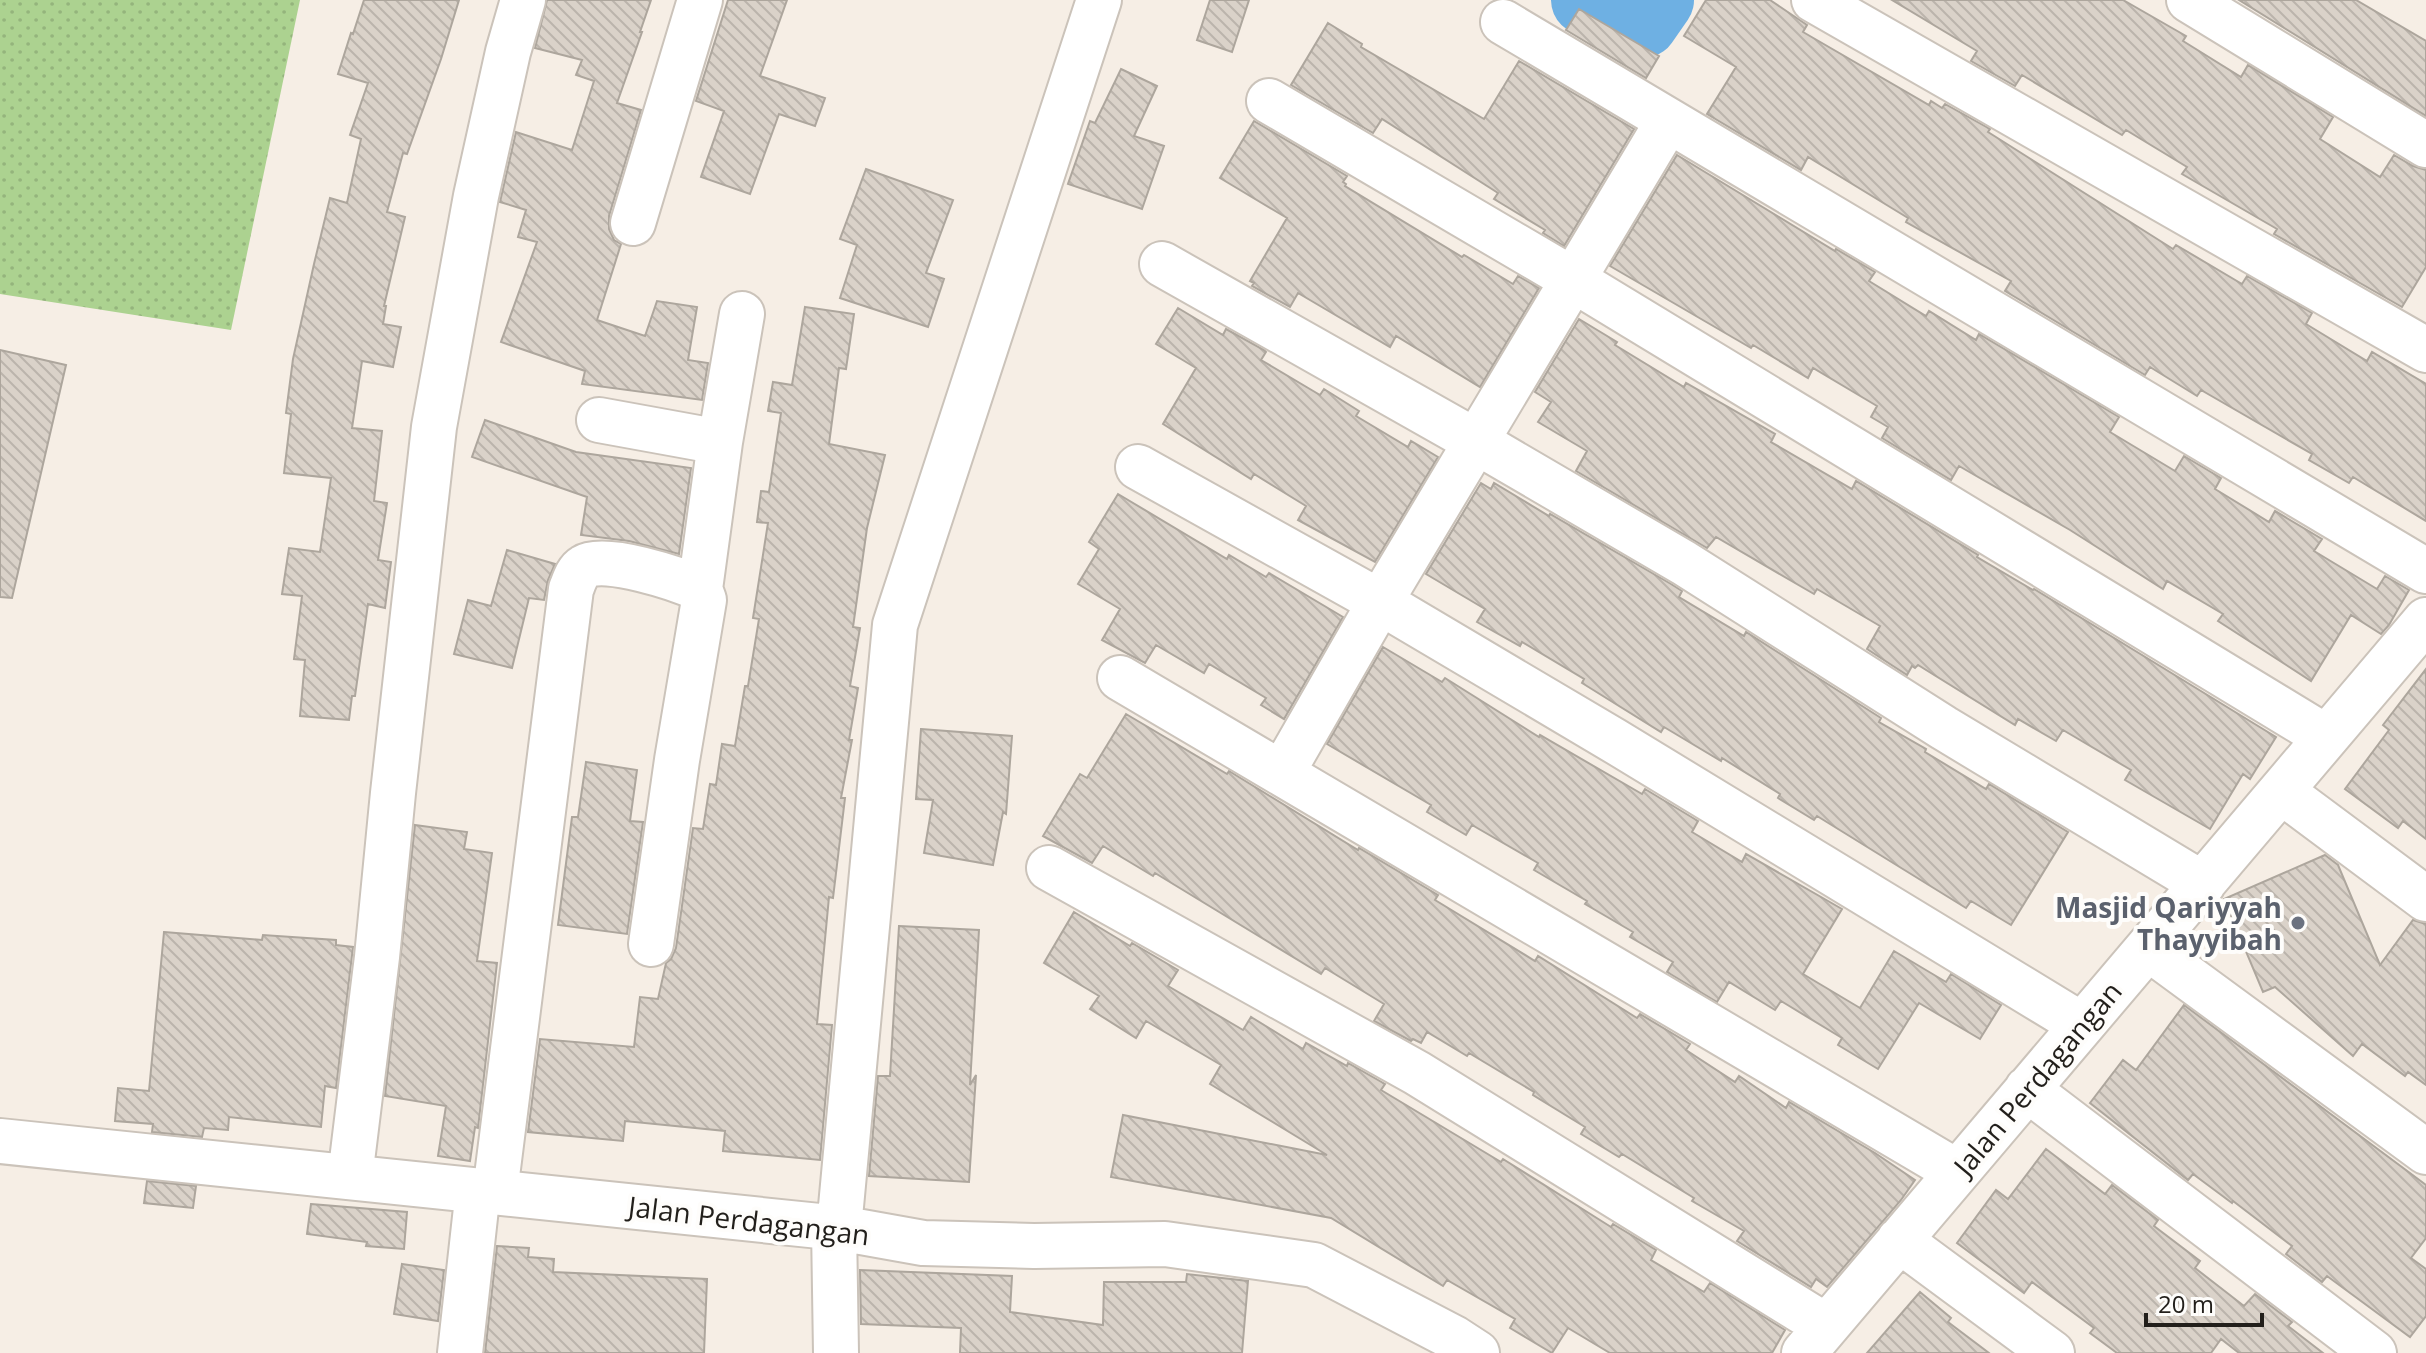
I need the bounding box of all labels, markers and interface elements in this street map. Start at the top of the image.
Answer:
place label: Masjid Qariyyah Thayyibah [2055,888,2282,958]
marker: Masjid Qariyyah Thayyibah [2289,914,2307,932]
street label: Jalan Perdagangan [1943,973,2130,1185]
street label: Jalan Perdagangan [623,1186,872,1254]
scale bar [2146,1277,2262,1327]
text: 20 m [2158,1287,2214,1320]

